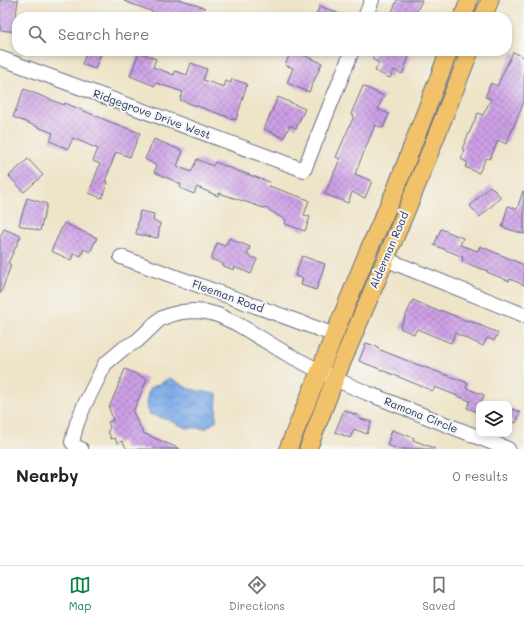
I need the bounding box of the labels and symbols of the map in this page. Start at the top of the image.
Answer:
street label: Ridgegrove Drive West [91,85,213,142]
street label: Alderman Road [366,209,412,291]
street label: Fleeman Road [190,276,266,315]
street label: Ramona Circle [382,393,461,436]

